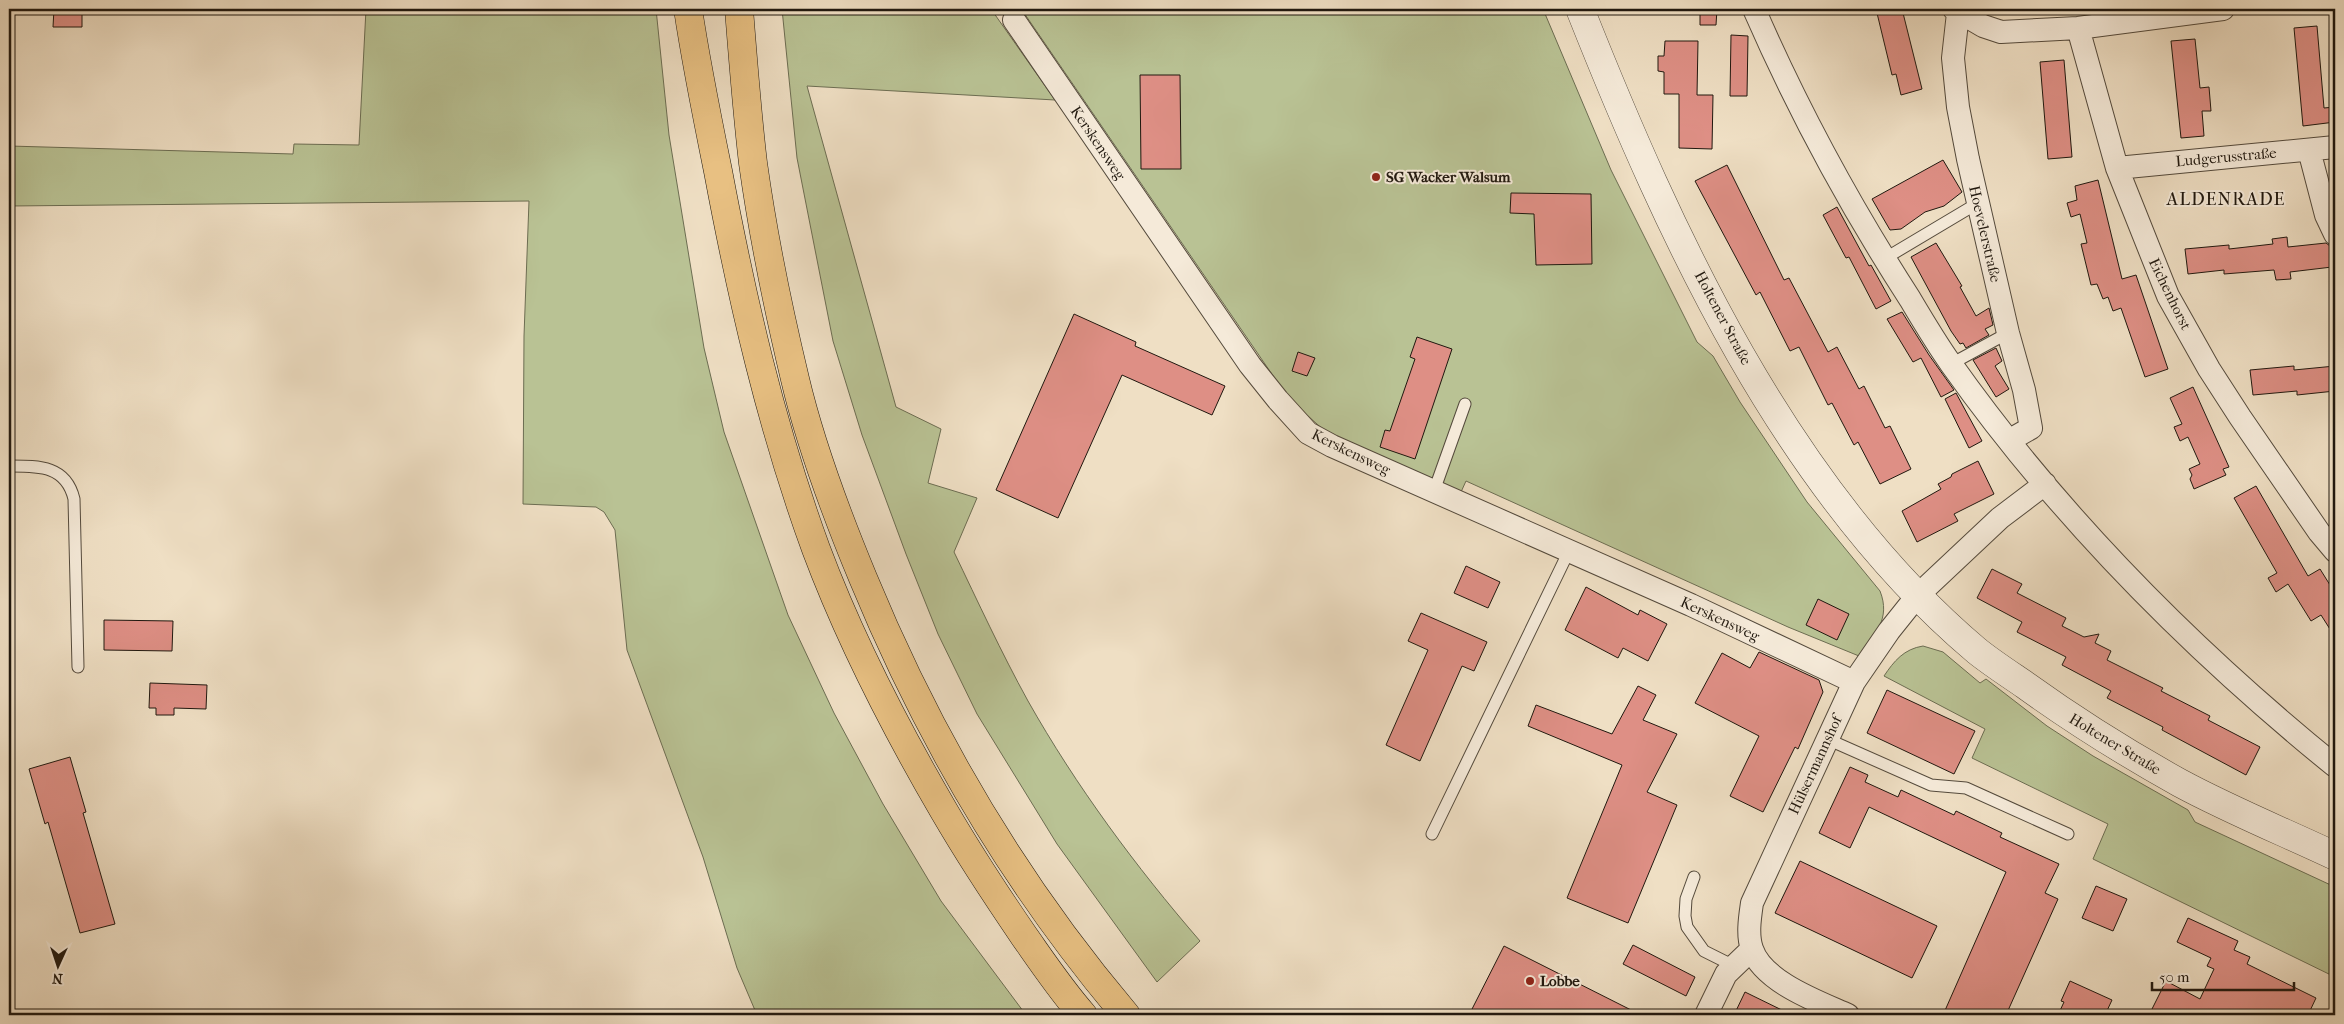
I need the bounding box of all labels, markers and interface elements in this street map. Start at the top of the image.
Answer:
street label: Kerskensweg [1067,103,1130,184]
street label: Ludgerusstraße [2175,144,2278,170]
place label: SG Wacker Walsum [1386,168,1511,186]
marker: SG Wacker Walsum [1370,171,1382,183]
street label: Hoevelerstraße [1965,184,2005,285]
district label: ALDENRADE [2166,189,2285,210]
street label: Eichenhorst [2145,255,2195,333]
street label: Holtener Straße [1691,268,1756,369]
street label: Kerskensweg [1309,425,1394,479]
street label: Kerskensweg [1677,593,1763,646]
street label: Hülsermannshof [1784,710,1847,817]
street label: Holtener Straße [2066,710,2165,779]
north arrow [32,942,82,992]
scale bar [2152,959,2294,991]
text: 50 m [2159,968,2190,986]
text: N [51,970,63,987]
place label: Lobbe [1540,972,1580,990]
marker: Lobbe [1524,975,1536,987]

